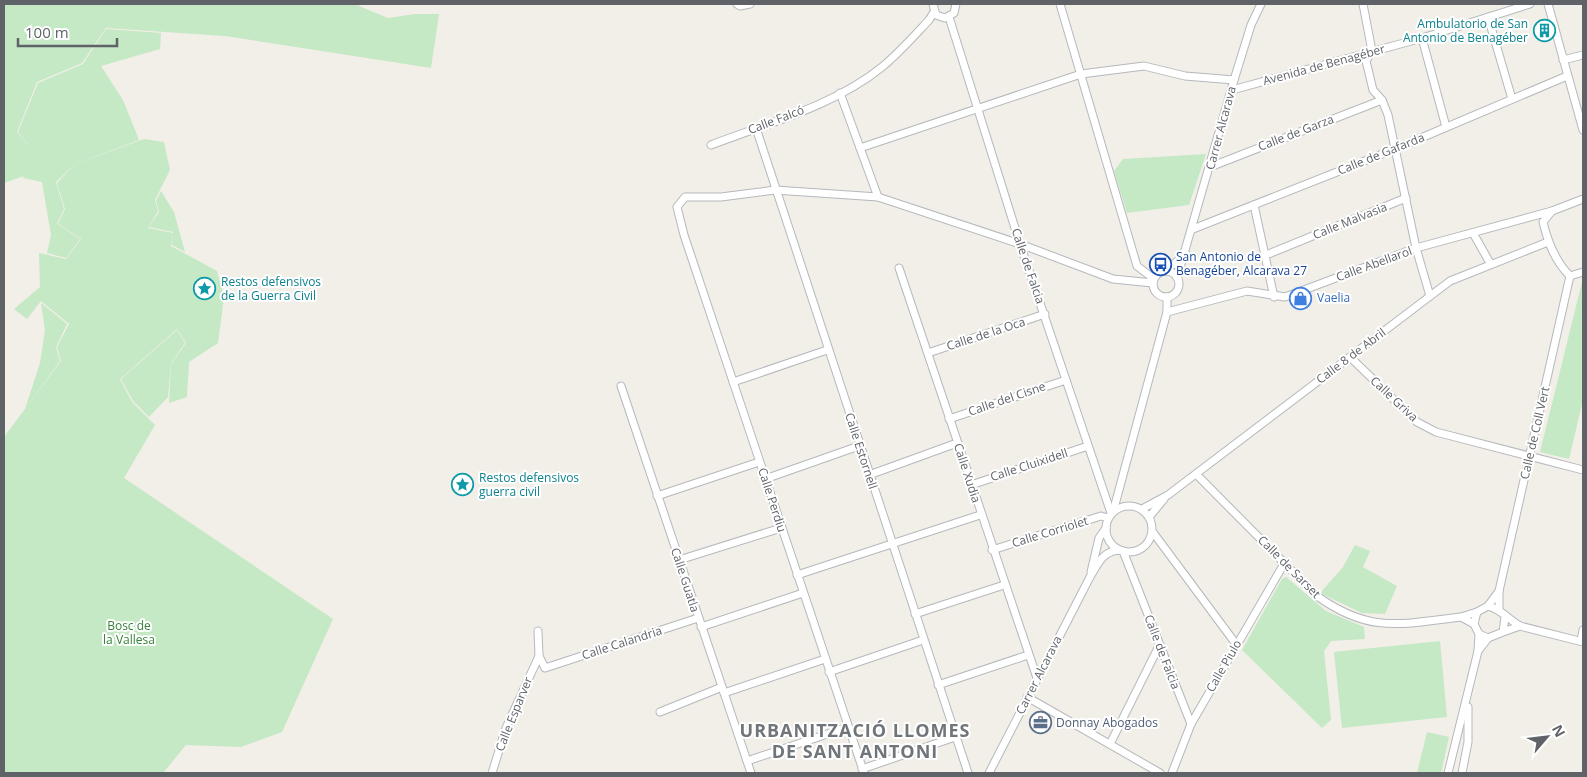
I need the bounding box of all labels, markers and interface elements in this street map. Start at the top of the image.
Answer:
scale bar [18,15,116,47]
place label: Ambulatorio de San Antonio de Benagéber [1403,15,1528,46]
building icon: Ambulatorio de San Antonio de Benagéber [1532,19,1556,43]
text: 100 m [25,22,69,42]
street label: Avenida de Benagéber [1261,40,1387,89]
street label: Carrer Alcarava [1201,84,1240,172]
street label: Calle Falcó [745,101,806,138]
street label: Calle de Garza [1255,110,1336,155]
street label: Calle de Gafarda [1335,128,1427,179]
street label: Calle Malvasia [1310,198,1389,243]
street label: Calle de Falcia [1008,226,1049,306]
street label: Calle Abellarol [1333,242,1414,285]
place label: San Antonio de Benagéber, Alcarava 27 [1176,248,1307,279]
bus stop icon: San Antonio de Benagéber, Alcarava 27 [1148,252,1172,276]
place label: Restos defensivos de la Guerra Civil [221,273,321,304]
place icon: Restos defensivos de la Guerra Civil [193,277,217,301]
shop icon: Vaelia [1289,286,1313,310]
place label: Vaelia [1317,289,1350,306]
street label: Calle de la Oca [944,313,1027,354]
street label: Calle 8 de Abril [1312,324,1389,387]
street label: Calle Griva [1367,372,1422,425]
street label: Calle del Cisne [966,377,1048,420]
street label: Calle de Coll Vert [1516,385,1553,481]
street label: Calle Estornell [841,411,882,491]
street label: Calle Xudia [950,441,985,505]
street label: Calle Cluixidell [988,444,1070,485]
street label: Calle Perdiu [754,465,791,534]
place label: Restos defensivos guerra civil [479,469,579,500]
place icon: Restos defensivos guerra civil [451,473,475,497]
street label: Calle Corriolet [1010,512,1090,551]
street label: Calle de Sarset [1254,532,1324,602]
street label: Calle Guatla [667,545,704,614]
street label: Calle de Falcia [1140,612,1185,692]
park label: Bosc de la Vallesa [103,617,155,648]
street label: Calle Calandria [580,622,664,663]
street label: Carrer Alcarava [1011,633,1066,717]
street label: Calle Piulo [1202,636,1245,695]
street label: Calle Esparver [491,674,536,754]
office icon: Donnay Abogados [1028,711,1052,735]
north arrow [1522,712,1572,762]
place label: Donnay Abogados [1056,714,1158,731]
district label: URBANITZACIÓ LLOMES DE SANT ANTONI [740,718,970,763]
text: N [1548,721,1570,740]

